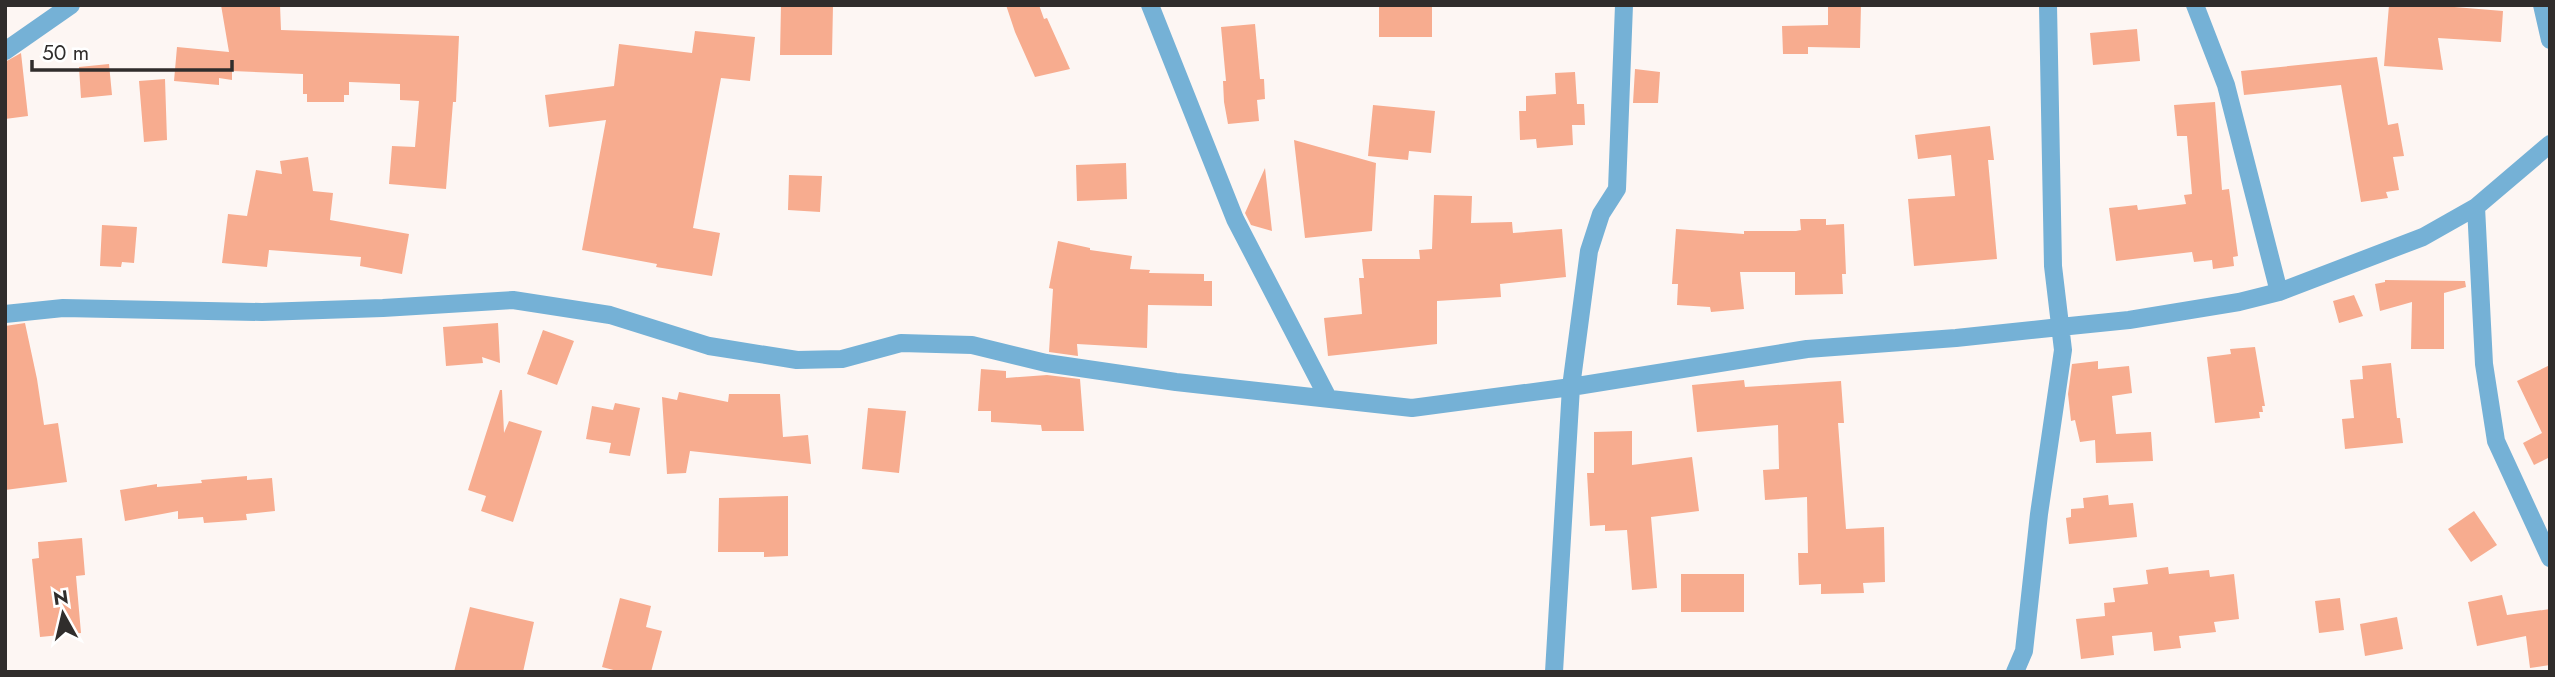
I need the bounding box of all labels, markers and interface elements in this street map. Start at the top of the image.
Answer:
scale bar [32,28,231,72]
text: 50 m [42,38,89,68]
north arrow [28,579,98,649]
text: N [51,583,70,612]

